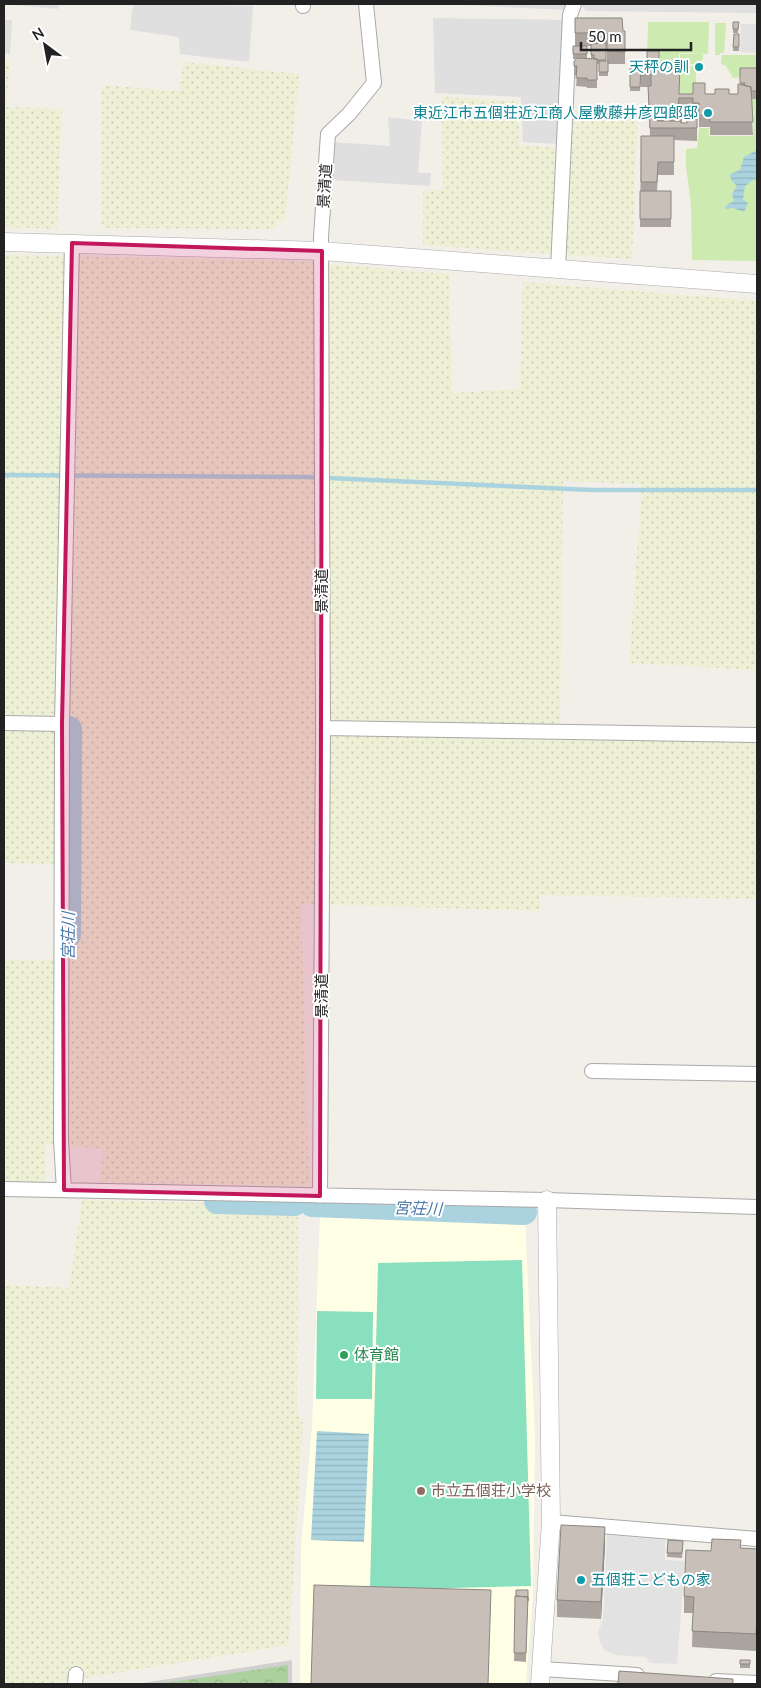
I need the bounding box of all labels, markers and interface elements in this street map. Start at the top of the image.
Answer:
north arrow [20,20,70,70]
scale bar [581,20,691,52]
text: N [29,23,47,44]
text: 50 m [588,27,622,45]
place label: 天秤の訓 [629,57,689,75]
marker: 天秤の訓 [693,61,705,73]
place label: 東近江市五個荘近江商人屋敷藤井彦四郎邸 [413,103,698,121]
marker: 東近江市五個荘近江商人屋敷藤井彦四郎邸 [702,107,714,119]
street label: 景清道 [313,163,335,209]
street label: 景清道 [312,568,330,614]
water label: 宮荘川 [58,910,77,960]
street label: 景清道 [312,973,330,1019]
water label: 宮荘川 [394,1197,444,1218]
place label: 体育館 [354,1345,399,1363]
marker: 体育館 [338,1349,350,1361]
place label: 市立五個荘小学校 [431,1481,551,1499]
marker: 市立五個荘小学校 [415,1485,427,1497]
place label: 五個荘こどもの家 [591,1570,711,1588]
marker: 五個荘こどもの家 [575,1574,587,1586]

